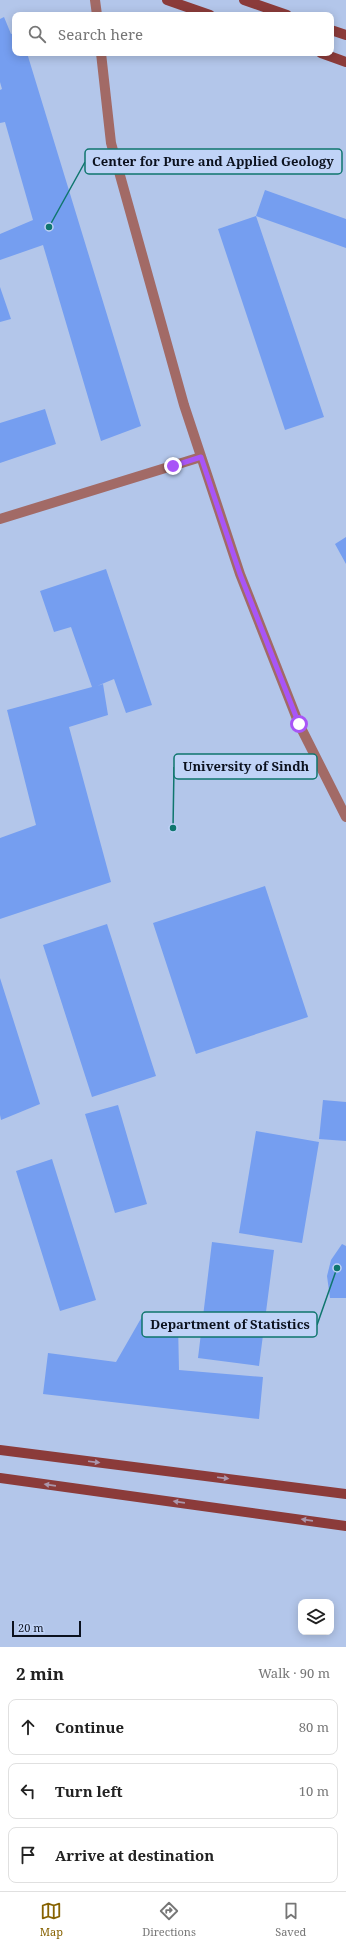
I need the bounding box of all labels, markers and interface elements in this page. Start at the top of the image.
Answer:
search box [12,12,334,56]
icon: search [26,23,48,45]
text: Search here [58,24,143,44]
callout: Center for Pure and Applied Geology [85,149,342,174]
text: Center for Pure and Applied Geology [92,152,334,170]
route end [164,457,182,475]
route start [290,715,308,733]
callout: University of Sindh [174,754,317,779]
text: University of Sindh [183,757,310,775]
callout: Department of Statistics [142,1312,317,1337]
text: Department of Statistics [150,1315,310,1333]
one-way arrow [88,1459,100,1465]
one-way arrow [217,1475,229,1481]
one-way arrow [44,1482,56,1488]
one-way arrow [173,1499,185,1505]
one-way arrow [301,1517,313,1523]
map controls [298,1599,334,1635]
button: layers [298,1599,334,1635]
scale bar [12,1619,81,1638]
text: 20 m [18,1620,44,1635]
text: 2 min [16,1662,64,1685]
text: Walk · 90 m [258,1664,330,1682]
icon: ahead [17,1716,39,1738]
text: Continue [55,1717,124,1737]
text: 80 m [299,1718,329,1736]
icon: left [17,1780,39,1802]
text: Turn left [55,1781,123,1801]
text: 10 m [299,1782,329,1800]
icon: arrive [17,1844,39,1866]
text: Arrive at destination [55,1845,214,1865]
tab: Map [40,1900,63,1939]
tab: Directions [142,1900,196,1939]
tab: Saved [275,1900,306,1939]

